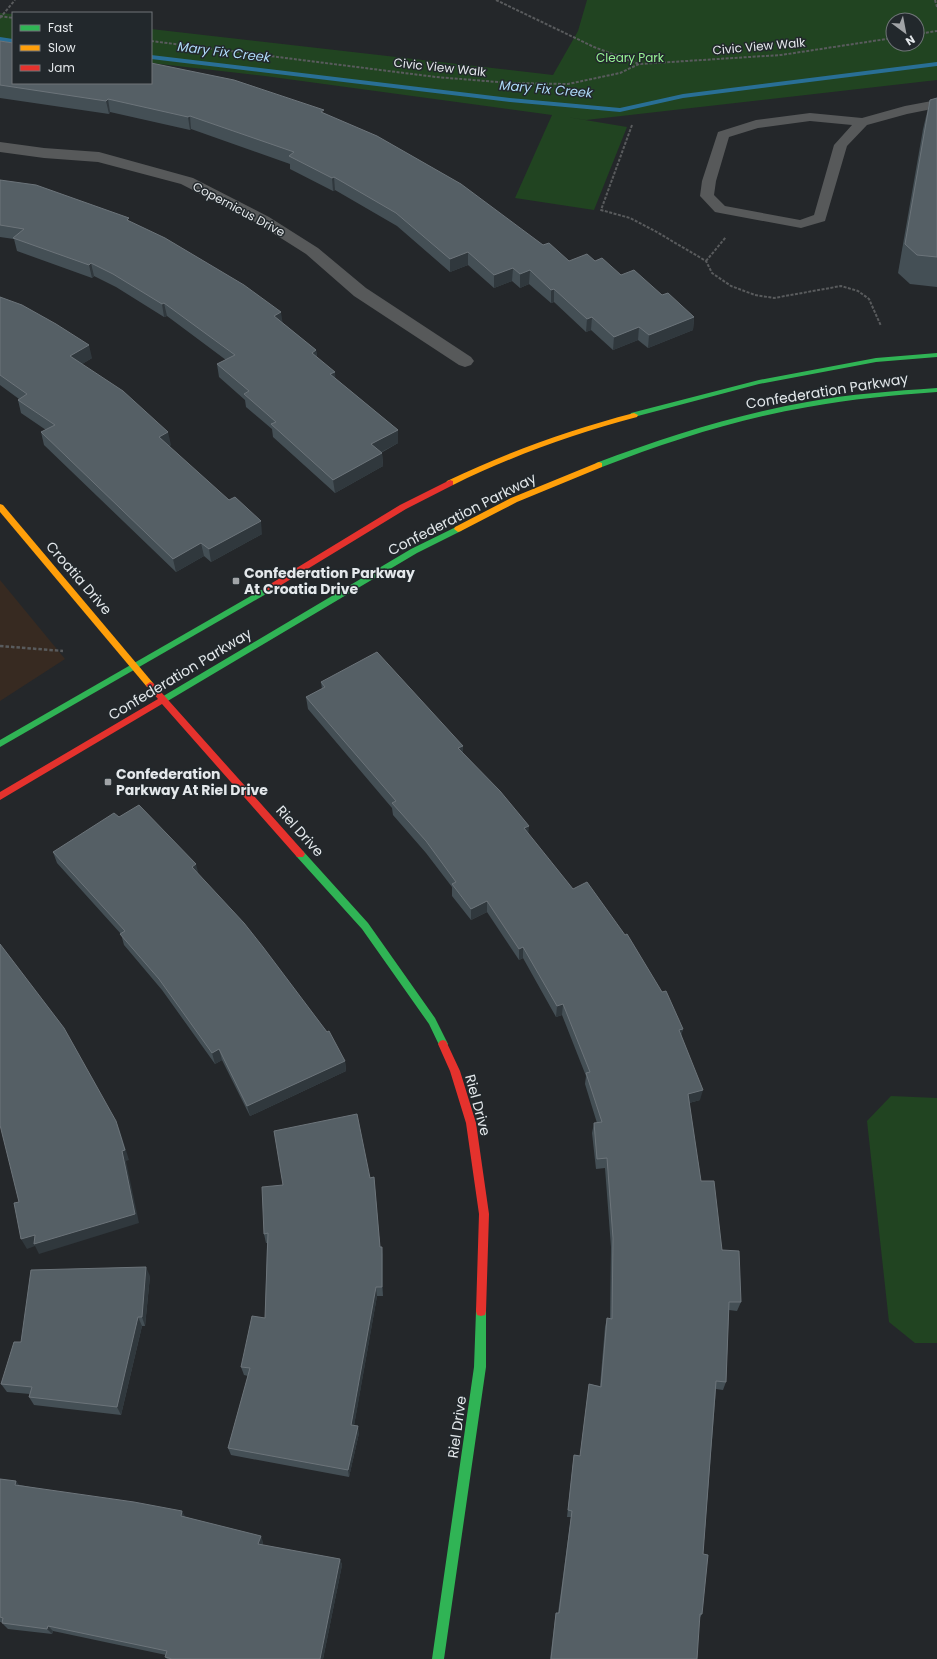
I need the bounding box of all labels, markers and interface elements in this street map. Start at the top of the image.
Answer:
legend [12,12,152,84]
north arrow [885,12,925,52]
text: Fast [48,19,73,36]
text: N [903,32,918,49]
street label: Civic View Walk [712,33,807,59]
water label: Mary Fix Creek [176,37,273,67]
text: Slow [48,39,76,56]
park label: Cleary Park [596,49,665,66]
street label: Civic View Walk [393,54,488,80]
text: Jam [48,59,75,76]
water label: Mary Fix Creek [499,75,595,103]
street label: Copernicus Drive [190,178,288,240]
street label: Confederation Parkway [745,368,910,414]
street label: Confederation Parkway [384,468,540,560]
street label: Croatia Drive [42,537,117,619]
place label: Confederation Parkway At Croatia Drive [244,563,415,599]
marker: Confederation Parkway At Croatia Drive [231,576,241,586]
street label: Confederation Parkway [105,623,255,725]
place label: Confederation Parkway At Riel Drive [116,764,268,800]
marker: Confederation Parkway At Riel Drive [103,777,113,787]
street label: Riel Drive [272,801,329,861]
street label: Riel Drive [460,1072,496,1138]
street label: Riel Drive [443,1394,471,1460]

